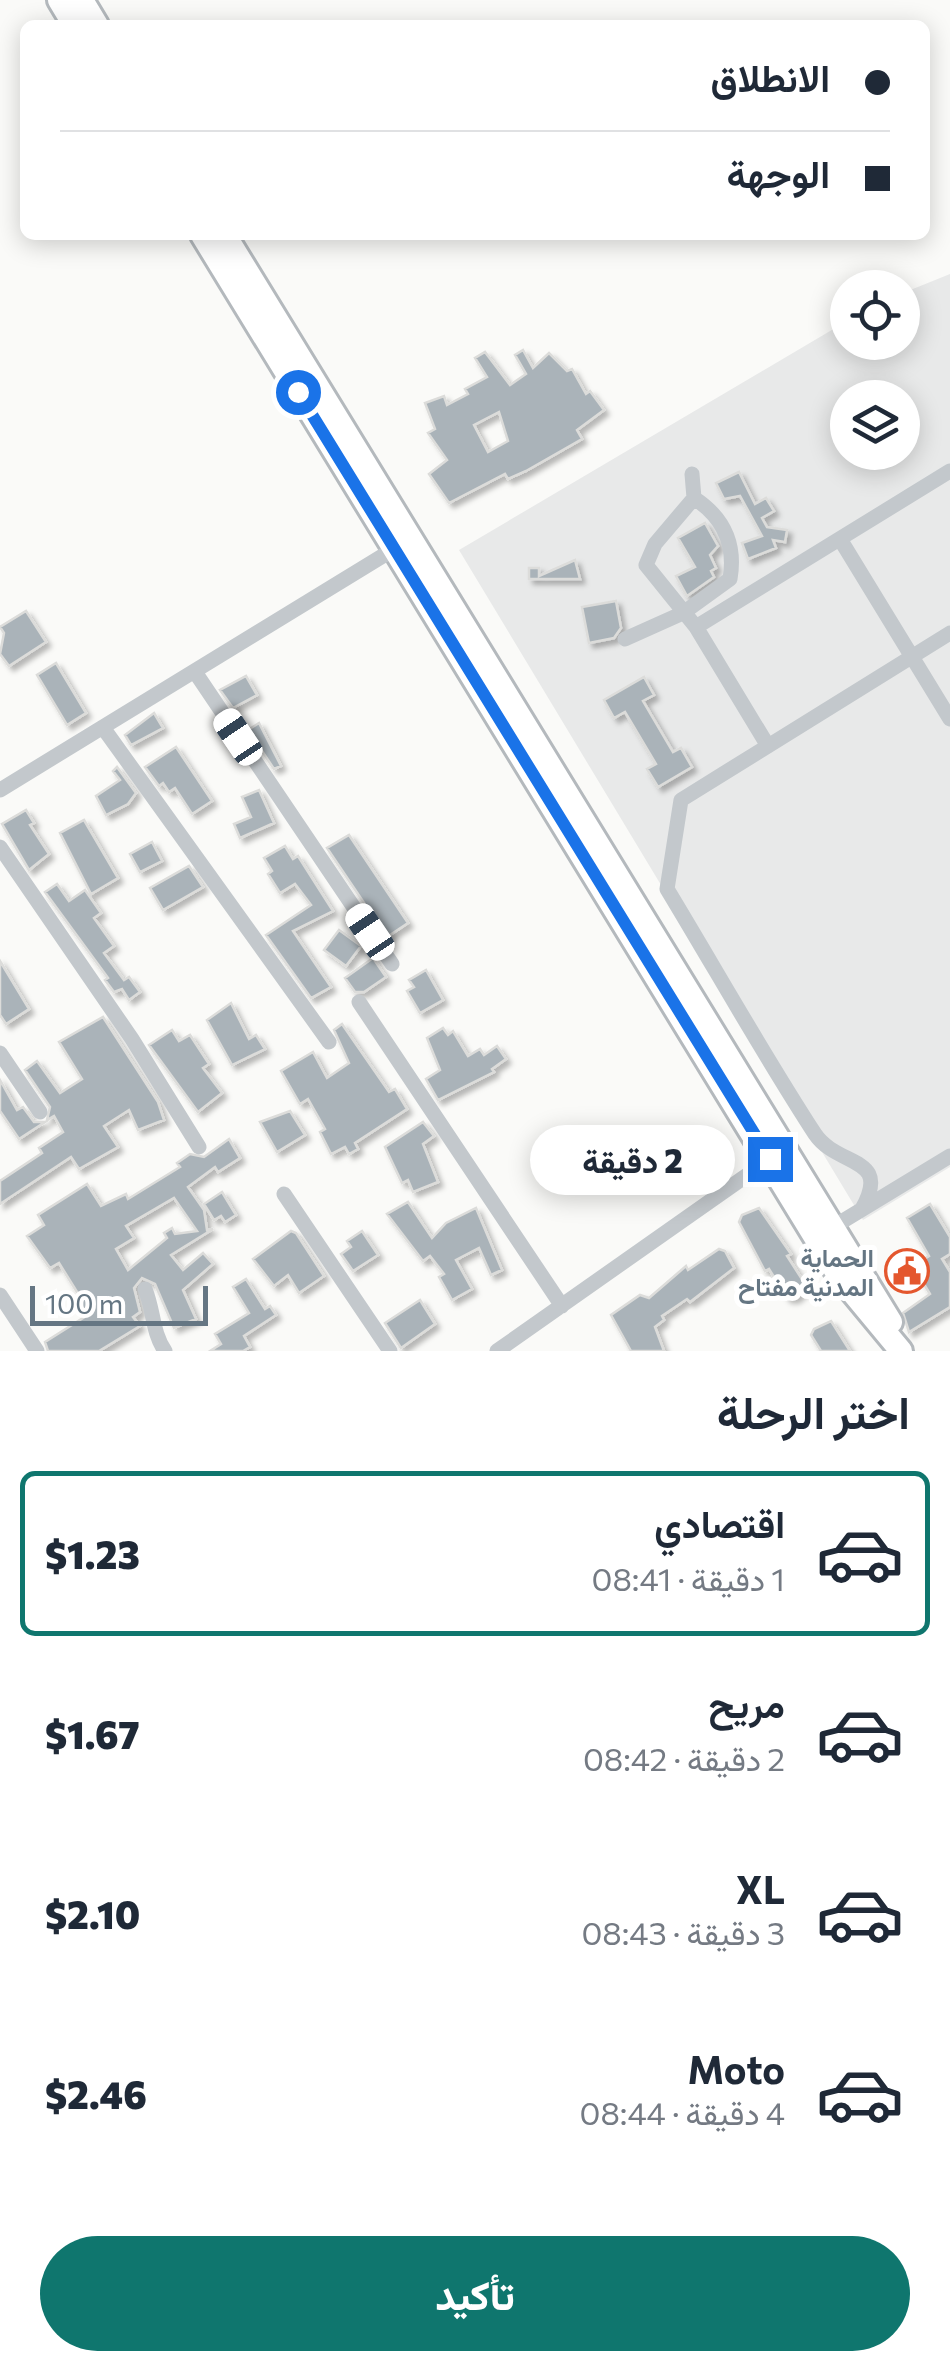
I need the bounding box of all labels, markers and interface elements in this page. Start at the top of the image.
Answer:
text: الانطلاق [711,53,830,100]
text: الوجهة [727,149,830,196]
map controls [830,270,920,470]
button: locate [830,270,920,360]
route start [276,370,321,415]
button: layers [830,380,920,470]
car [209,704,267,770]
car [341,899,399,965]
callout: 2 دقيقة [530,1124,735,1194]
route end [748,1137,793,1182]
text: 2 دقيقة [582,1140,683,1180]
place label: الحماية المدنية مفتاح [738,1242,874,1304]
public building icon: الحماية المدنية مفتاح [884,1248,930,1294]
scale bar [30,1281,208,1326]
text: 100 m [45,1286,123,1320]
text: اختر الرحلة [717,1383,910,1438]
text: اقتصادي [654,1499,785,1546]
icon: car [815,1509,905,1599]
text: $1.23 [45,1530,140,1577]
text: 1 دقيقة · 08:41 [592,1558,785,1598]
text: مريح [709,1679,785,1726]
icon: car [815,1689,905,1779]
text: $1.67 [45,1710,140,1757]
text: 2 دقيقة · 08:42 [583,1738,785,1778]
text: XL [736,1865,785,1912]
icon: car [815,1869,905,1959]
text: $2.10 [45,1890,140,1937]
text: 3 دقيقة · 08:43 [581,1912,785,1952]
text: Moto [687,2045,785,2092]
icon: car [815,2049,905,2139]
text: $2.46 [45,2070,147,2117]
text: 4 دقيقة · 08:44 [580,2092,785,2132]
button: تأكيد [40,2236,910,2351]

